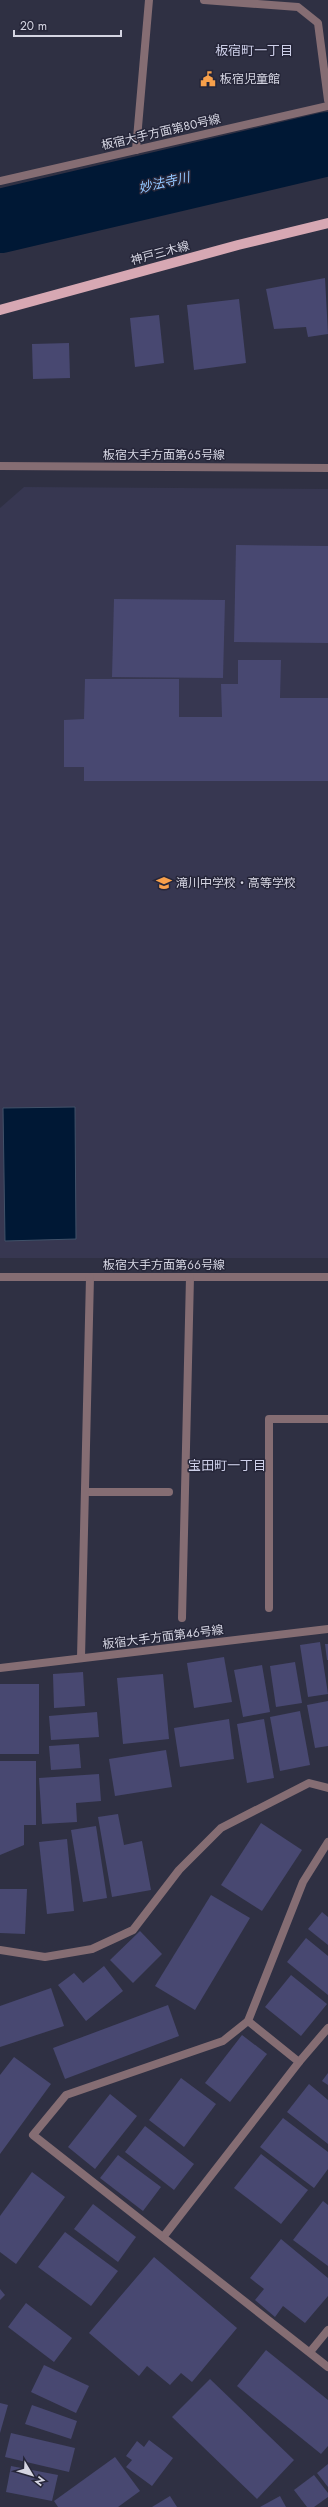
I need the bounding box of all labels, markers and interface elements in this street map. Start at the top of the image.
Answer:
scale bar [14,12,121,38]
text: 20 m [20,17,47,35]
district label: 板宿町一丁目 [215,41,293,60]
public building icon: 板宿児童館 [199,70,217,88]
place label: 板宿児童館 [220,70,280,88]
street label: 板宿大手方面第８０号線 [100,110,222,154]
water label: 妙法寺川 [137,167,194,198]
street label: 神戸三木線 [129,237,191,269]
street label: 板宿大手方面第６５号線 [103,446,225,464]
school or university icon: 滝川中学校・高等学校 [155,874,173,892]
place label: 滝川中学校・高等学校 [176,874,296,892]
street label: 板宿大手方面第６６号線 [103,1256,225,1274]
district label: 宝田町一丁目 [188,1456,266,1475]
street label: 板宿大手方面第４６号線 [101,1621,225,1653]
north arrow [12,2455,52,2495]
text: N [31,2473,49,2490]

